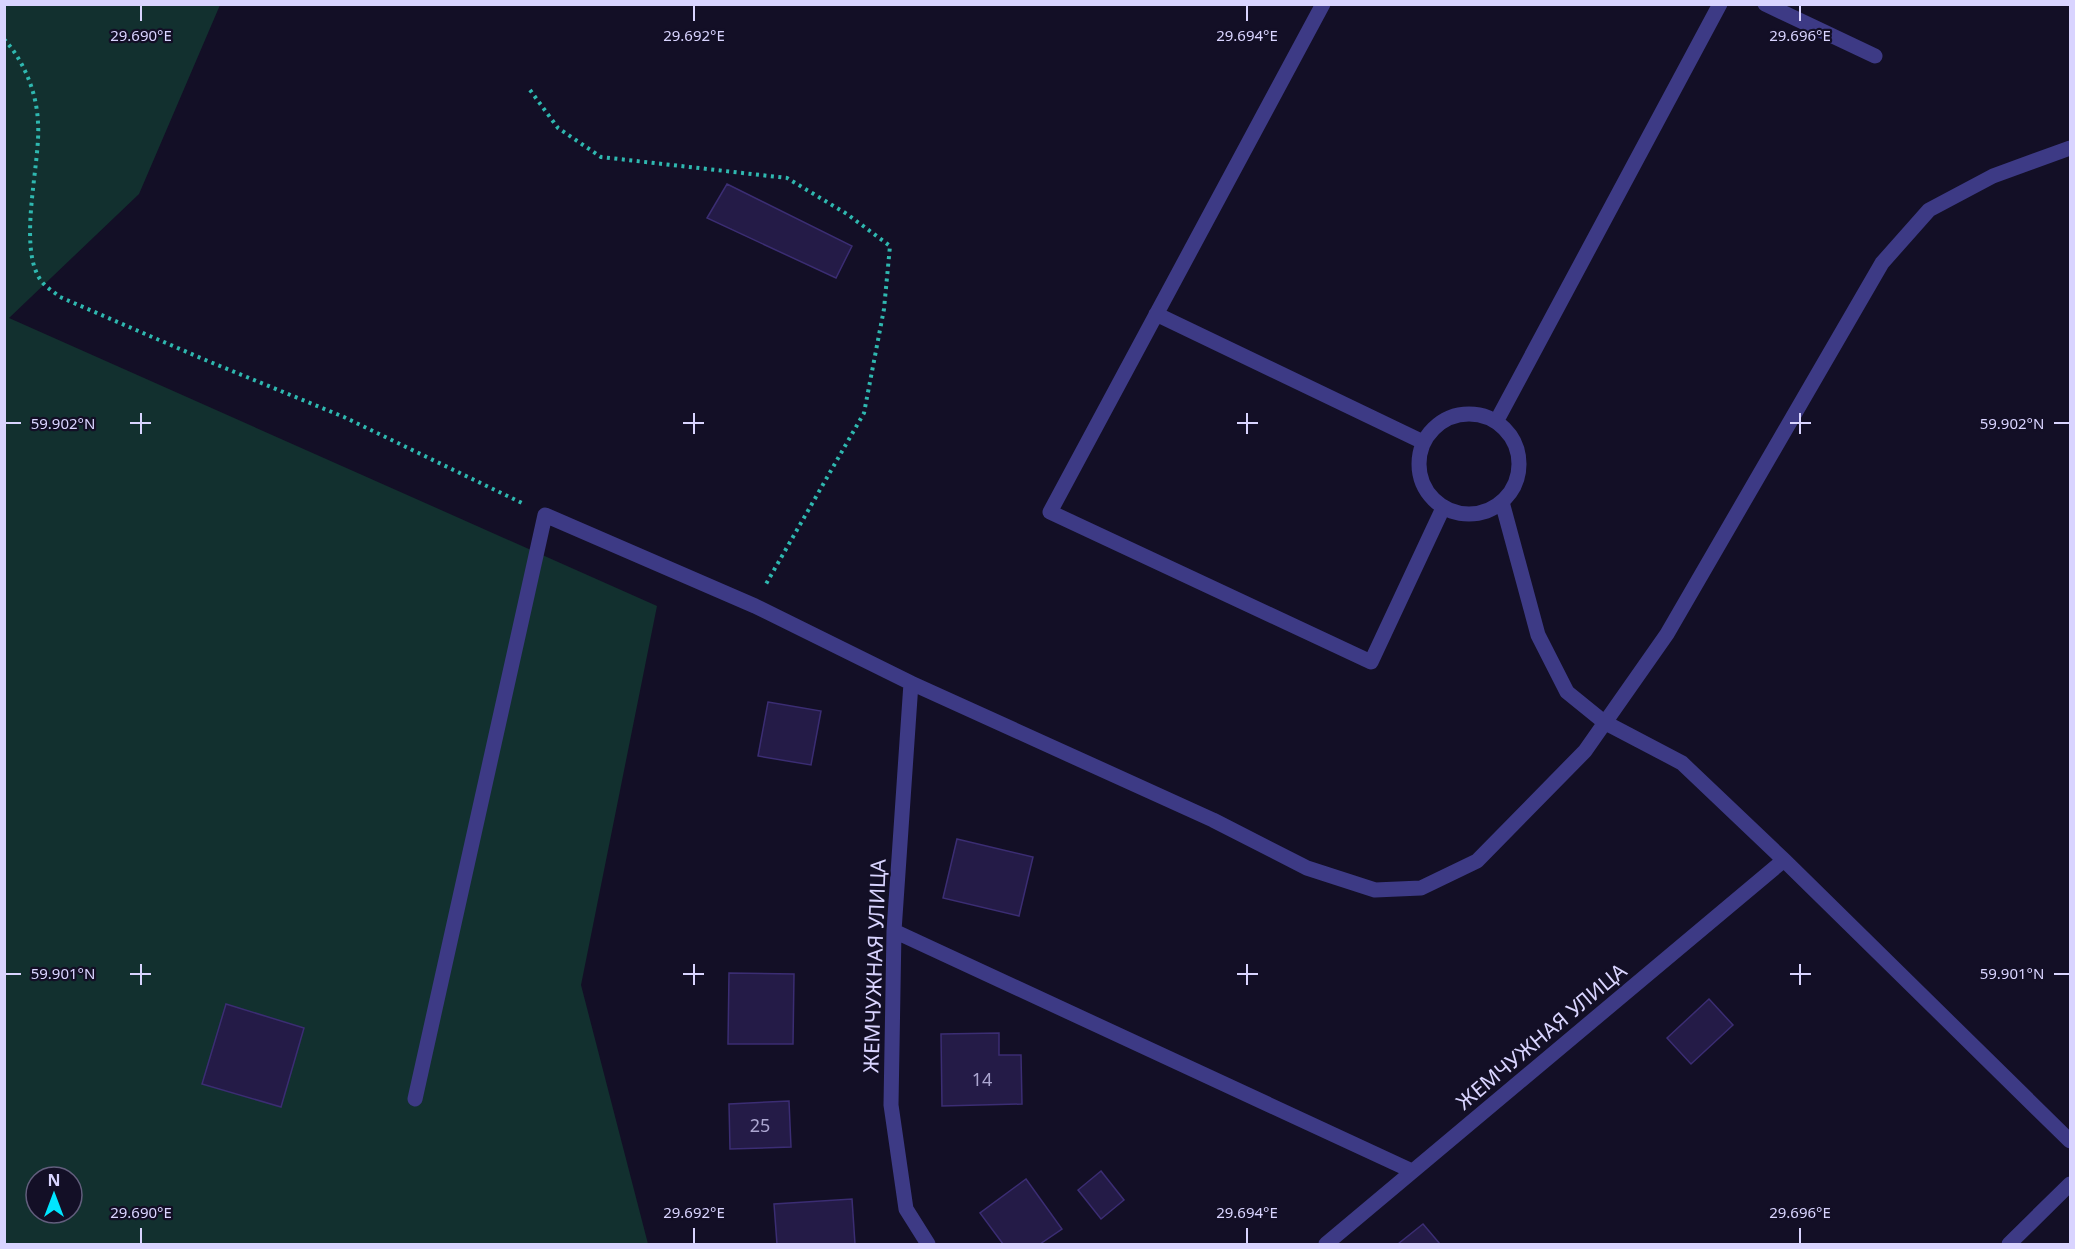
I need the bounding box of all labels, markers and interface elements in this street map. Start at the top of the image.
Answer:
text: 29.690°E [110,25,172,45]
text: 29.692°E [663,25,725,45]
text: 29.694°E [1216,25,1278,45]
text: 29.696°E [1769,25,1831,45]
text: 59.902°N [31,413,95,433]
text: 59.902°N [1980,413,2044,433]
street label: ЖЕМЧУЖНАЯ УЛИЦА [856,858,892,1074]
street label: ЖЕМЧУЖНАЯ УЛИЦА [1450,956,1632,1116]
text: 59.901°N [31,963,95,983]
text: 59.901°N [1980,963,2044,983]
house number: 14 [972,1067,992,1091]
house number: 25 [750,1113,770,1137]
north arrow [24,1165,84,1225]
text: N [47,1169,61,1191]
text: 29.690°E [110,1202,172,1222]
text: 29.692°E [663,1202,725,1222]
text: 29.694°E [1216,1202,1278,1222]
text: 29.696°E [1769,1202,1831,1222]

